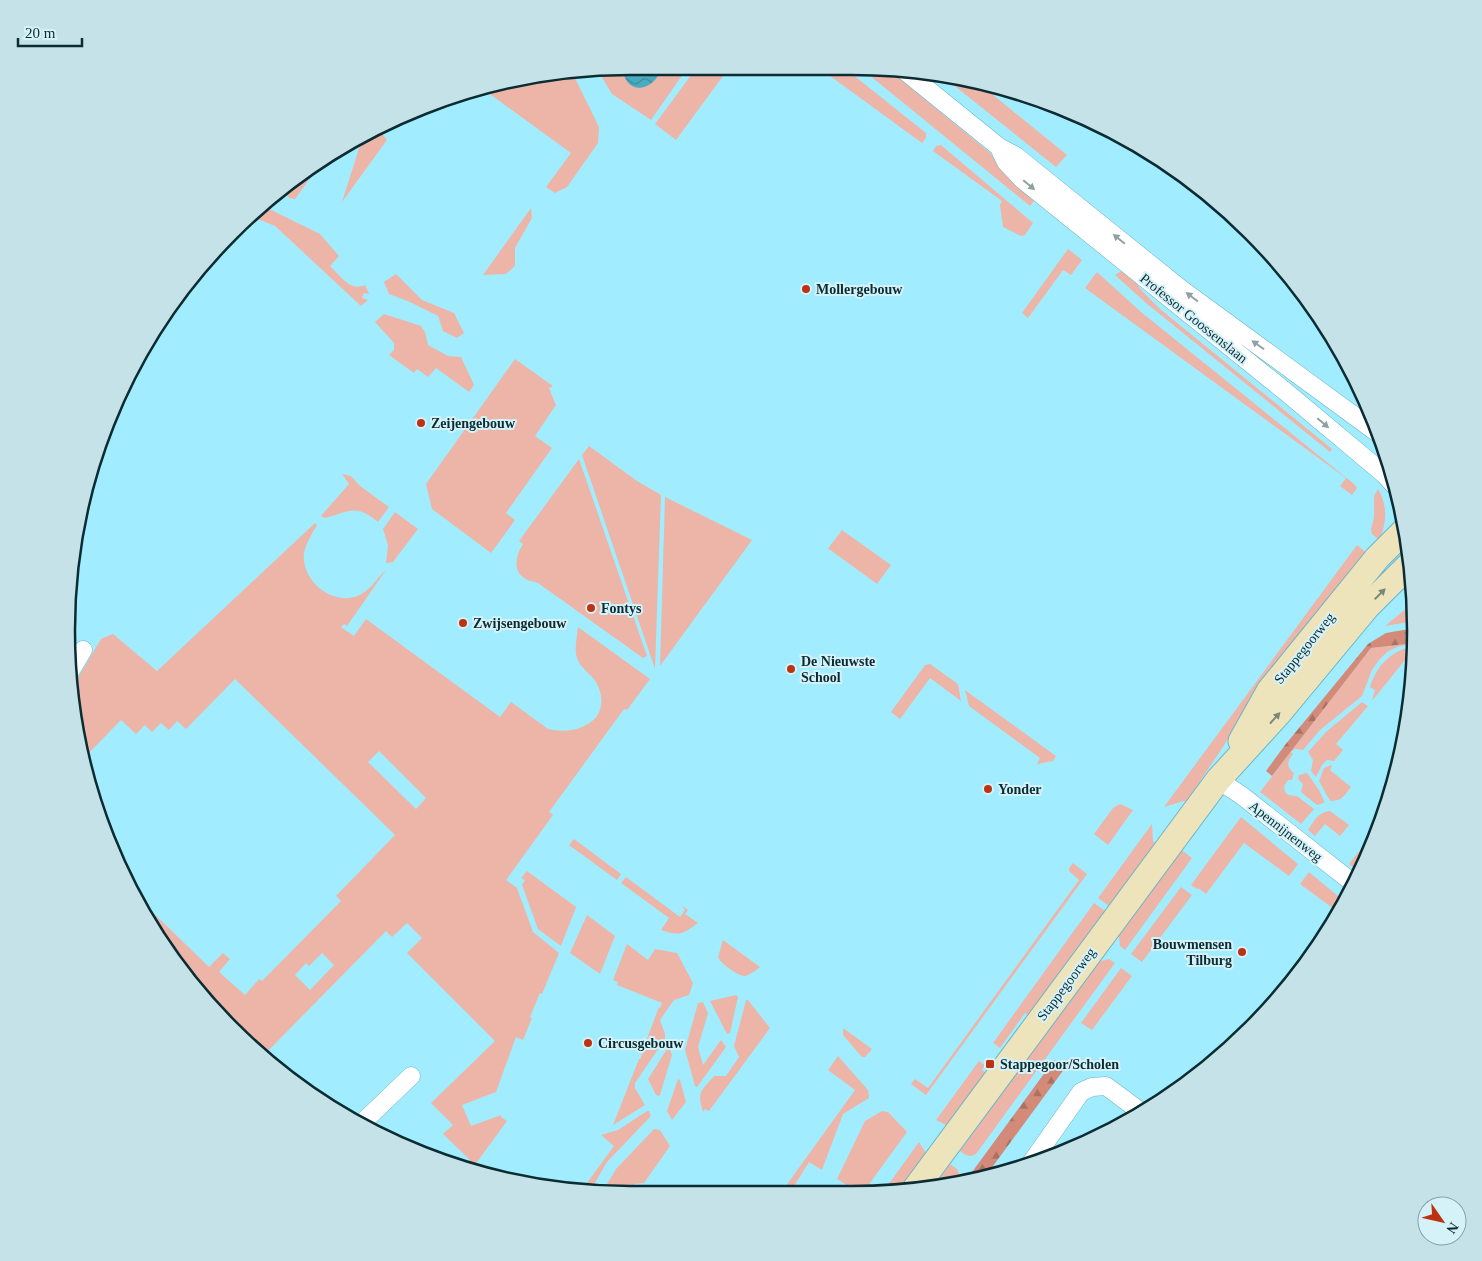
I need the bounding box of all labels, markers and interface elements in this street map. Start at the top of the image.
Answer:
scale bar [18,15,81,47]
text: 20 m [25,25,56,41]
one-way arrow [1022,179,1035,190]
one-way arrow [1113,233,1126,244]
street label: Professor Goossenslaan [1137,271,1250,366]
place label: Mollergebouw [816,282,903,297]
marker: Mollergebouw [800,283,812,295]
one-way arrow [1185,292,1199,302]
one-way arrow [1252,340,1265,350]
place label: Zeijengebouw [431,416,516,431]
marker: Zeijengebouw [415,417,427,429]
one-way arrow [1316,418,1329,429]
one-way arrow [1374,588,1386,600]
place label: Fontys [601,601,642,616]
marker: Fontys [585,602,597,614]
street label: Stappegoorweg [1271,610,1338,687]
place label: Zwijsengebouw [473,616,567,631]
marker: Zwijsengebouw [457,617,469,629]
place label: De Nieuwste School [801,654,875,685]
marker: De Nieuwste School [785,663,797,675]
one-way arrow [1269,711,1280,724]
place label: Yonder [998,782,1042,797]
marker: Yonder [982,783,994,795]
street label: Apennijnenweg [1246,798,1325,865]
place label: Bouwmensen Tilburg [1153,937,1232,968]
street label: Stappegoorweg [1034,945,1099,1024]
marker: Bouwmensen Tilburg [1236,946,1248,958]
place label: Circusgebouw [598,1036,684,1051]
marker: Circusgebouw [582,1037,594,1049]
place label: Stappegoor/Scholen [1000,1057,1119,1072]
marker: Stappegoor/Scholen [984,1058,996,1070]
north arrow [1417,1196,1467,1246]
text: N [1443,1220,1461,1236]

